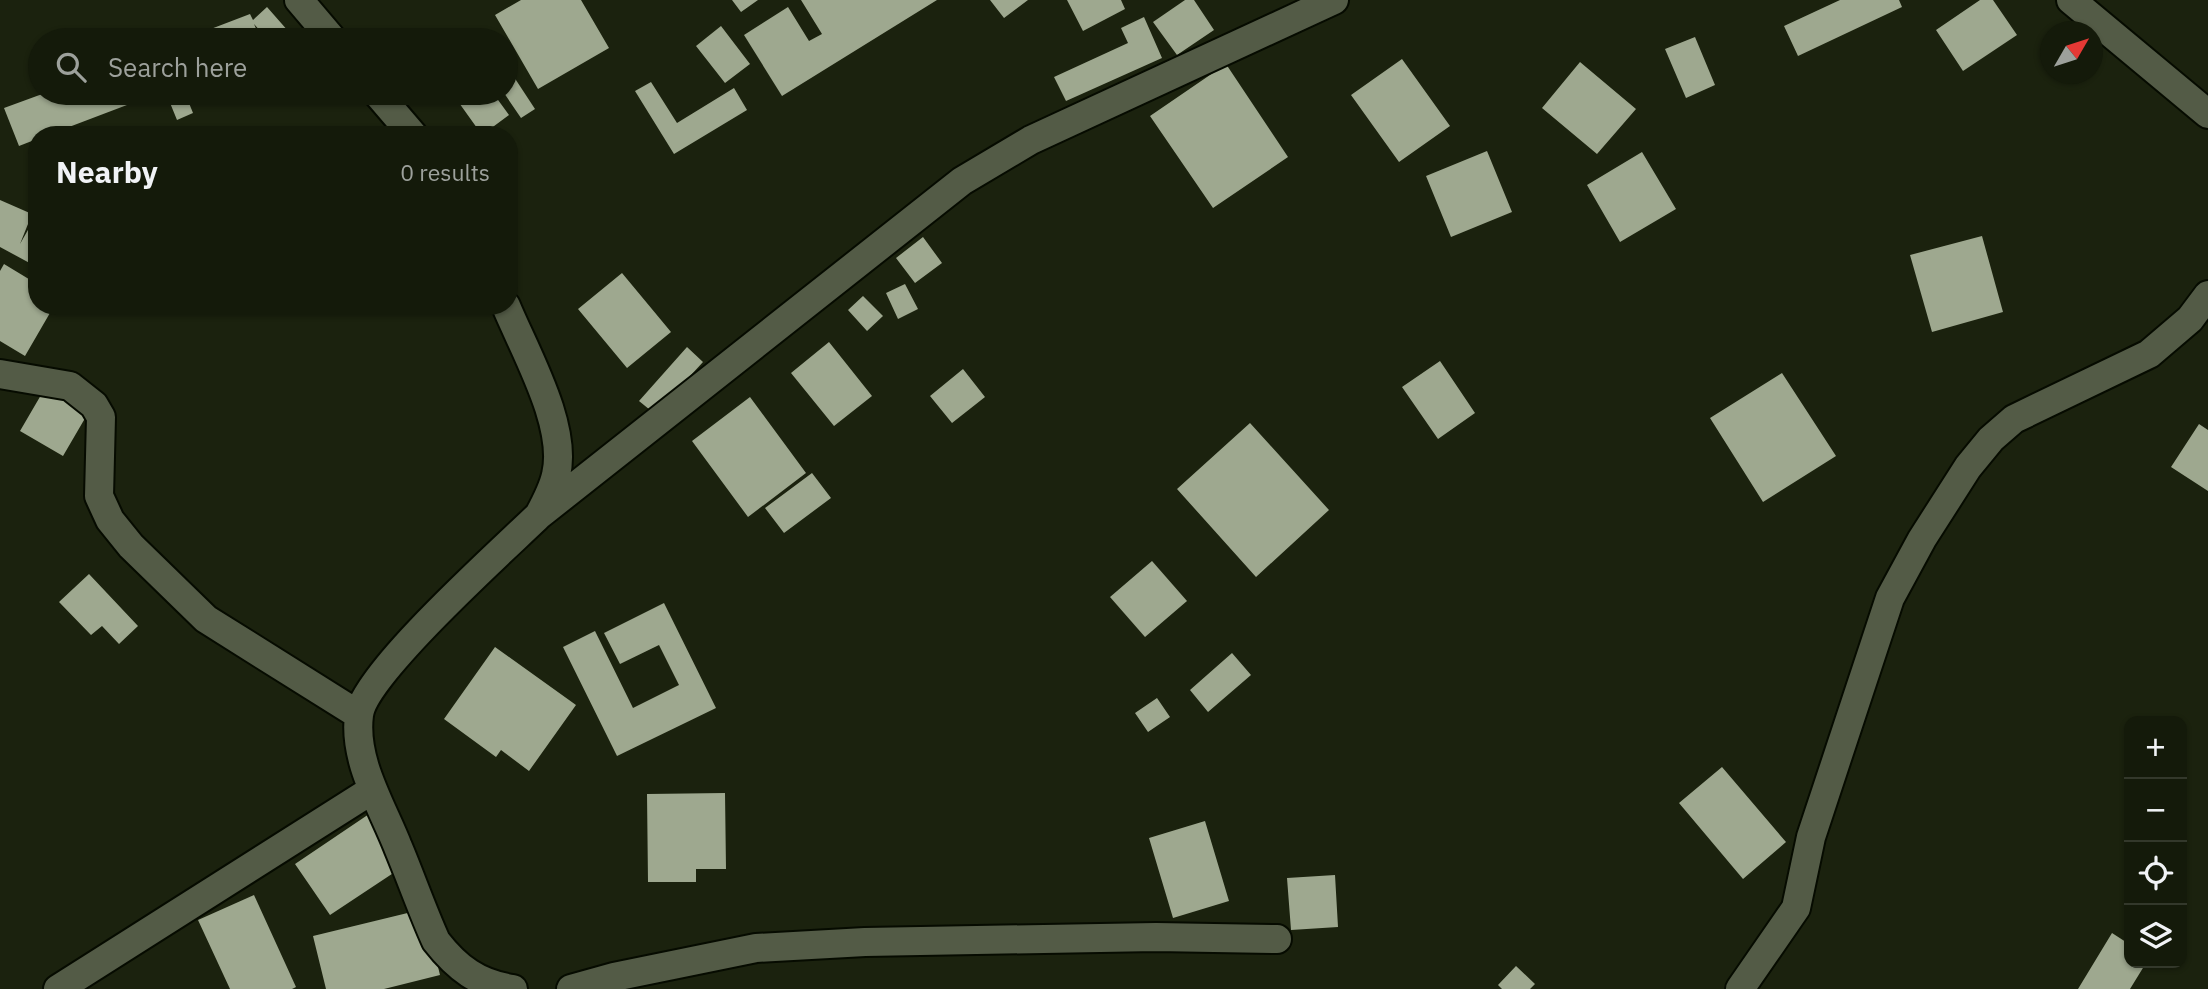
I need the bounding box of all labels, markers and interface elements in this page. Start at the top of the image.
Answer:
north arrow [2040,21,2103,84]
search box [28,28,518,105]
icon: search [52,48,90,86]
text: Search here [108,50,247,84]
text: Nearby [56,152,158,191]
text: 0 results [400,157,490,187]
map controls [2124,716,2187,968]
button: + [2124,716,2187,779]
button: − [2124,779,2187,842]
button: locate [2124,842,2187,905]
button: layers [2124,905,2187,968]

